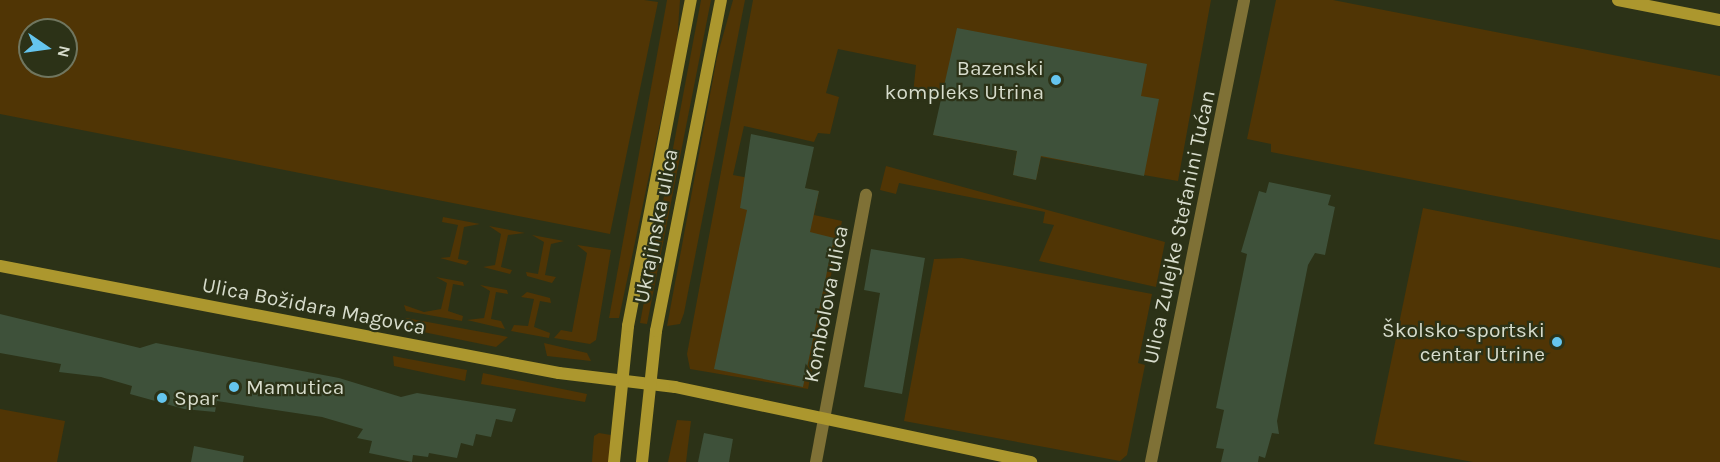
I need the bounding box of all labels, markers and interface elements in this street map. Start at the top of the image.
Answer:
north arrow [18,18,78,78]
text: N [54,44,75,59]
place label: Bazenski kompleks Utrina [885,55,1044,105]
marker: Bazenski kompleks Utrina [1049,73,1063,87]
street label: Ulica Zulejke Stefanini Tućan [1138,88,1220,366]
street label: Ukrajinska ulica [629,147,683,305]
street label: Kombolova ulica [798,223,854,385]
street label: Ulica Božidara Magovca [200,272,428,340]
place label: Školsko-sportski centar Utrine [1382,317,1545,367]
marker: Školsko-sportski centar Utrine [1550,335,1564,349]
place label: Mamutica [246,374,344,400]
marker: Mamutica [227,380,241,394]
place label: Spar [174,385,218,411]
marker: Spar [155,391,169,405]

